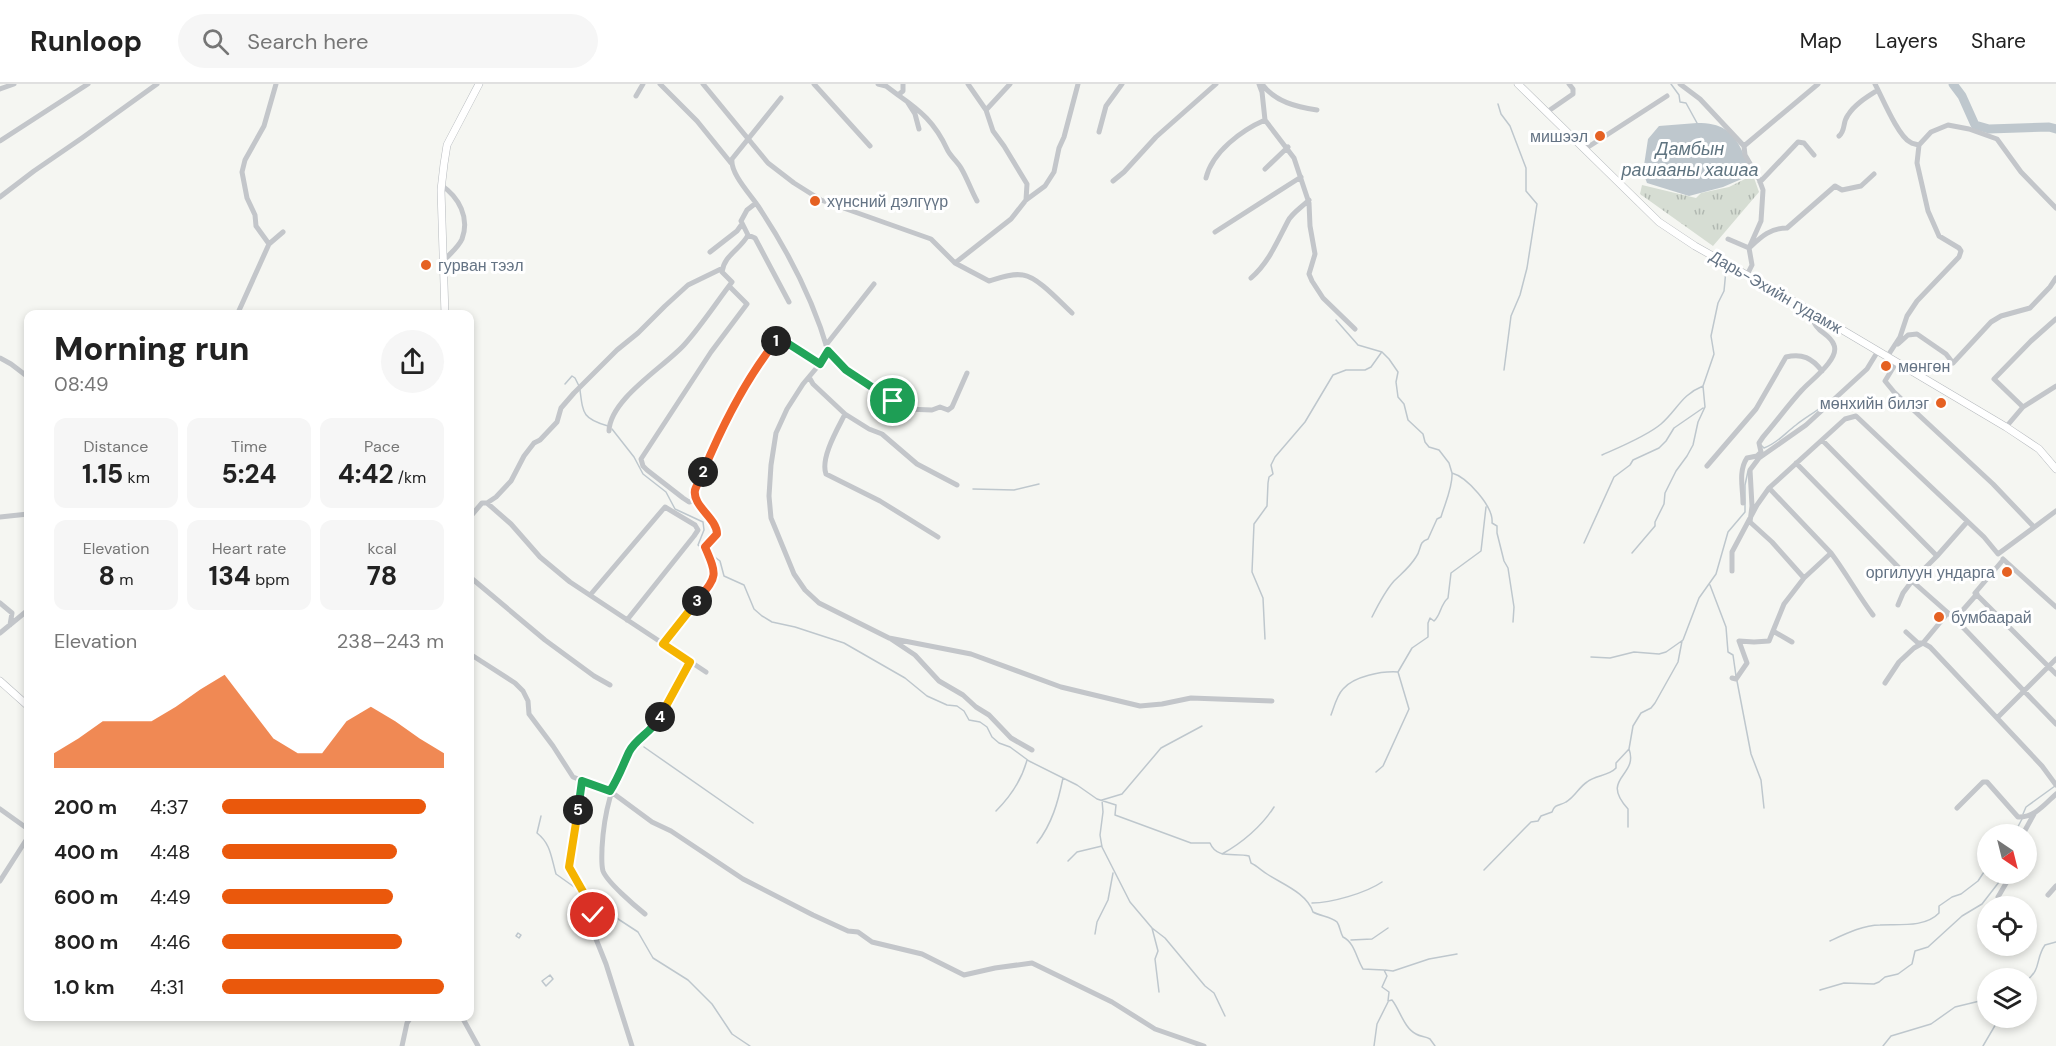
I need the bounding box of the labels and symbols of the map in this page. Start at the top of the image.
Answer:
place label: мишээл [1530,126,1588,147]
marker: мишээл [1593,129,1607,143]
water label: Дамбын рашааны хашаа [1621,137,1758,182]
place label: хүнсний дэлгүүр [827,191,948,212]
marker: хүнсний дэлгүүр [808,194,822,208]
street label: Дарь-Эхийн гудамж [1706,246,1846,339]
place label: гурван тээл [438,255,524,276]
marker: гурван тээл [419,258,433,272]
pin: 1 [761,326,791,356]
place label: мөнгөн [1898,356,1950,377]
marker: мөнгөн [1879,359,1893,373]
pin [867,375,918,426]
place label: мөнхийн билэг [1820,393,1929,414]
marker: мөнхийн билэг [1934,396,1948,410]
pin: 2 [688,457,718,487]
place label: оргилуун ундарга [1866,562,1995,583]
marker: оргилуун ундарга [2000,565,2014,579]
pin: 3 [682,586,712,616]
place label: бумбаарай [1951,607,2032,628]
marker: бумбаарай [1932,610,1946,624]
pin: 4 [645,702,675,732]
pin: 5 [563,795,593,825]
north arrow [1977,824,2037,884]
pin [567,889,618,940]

